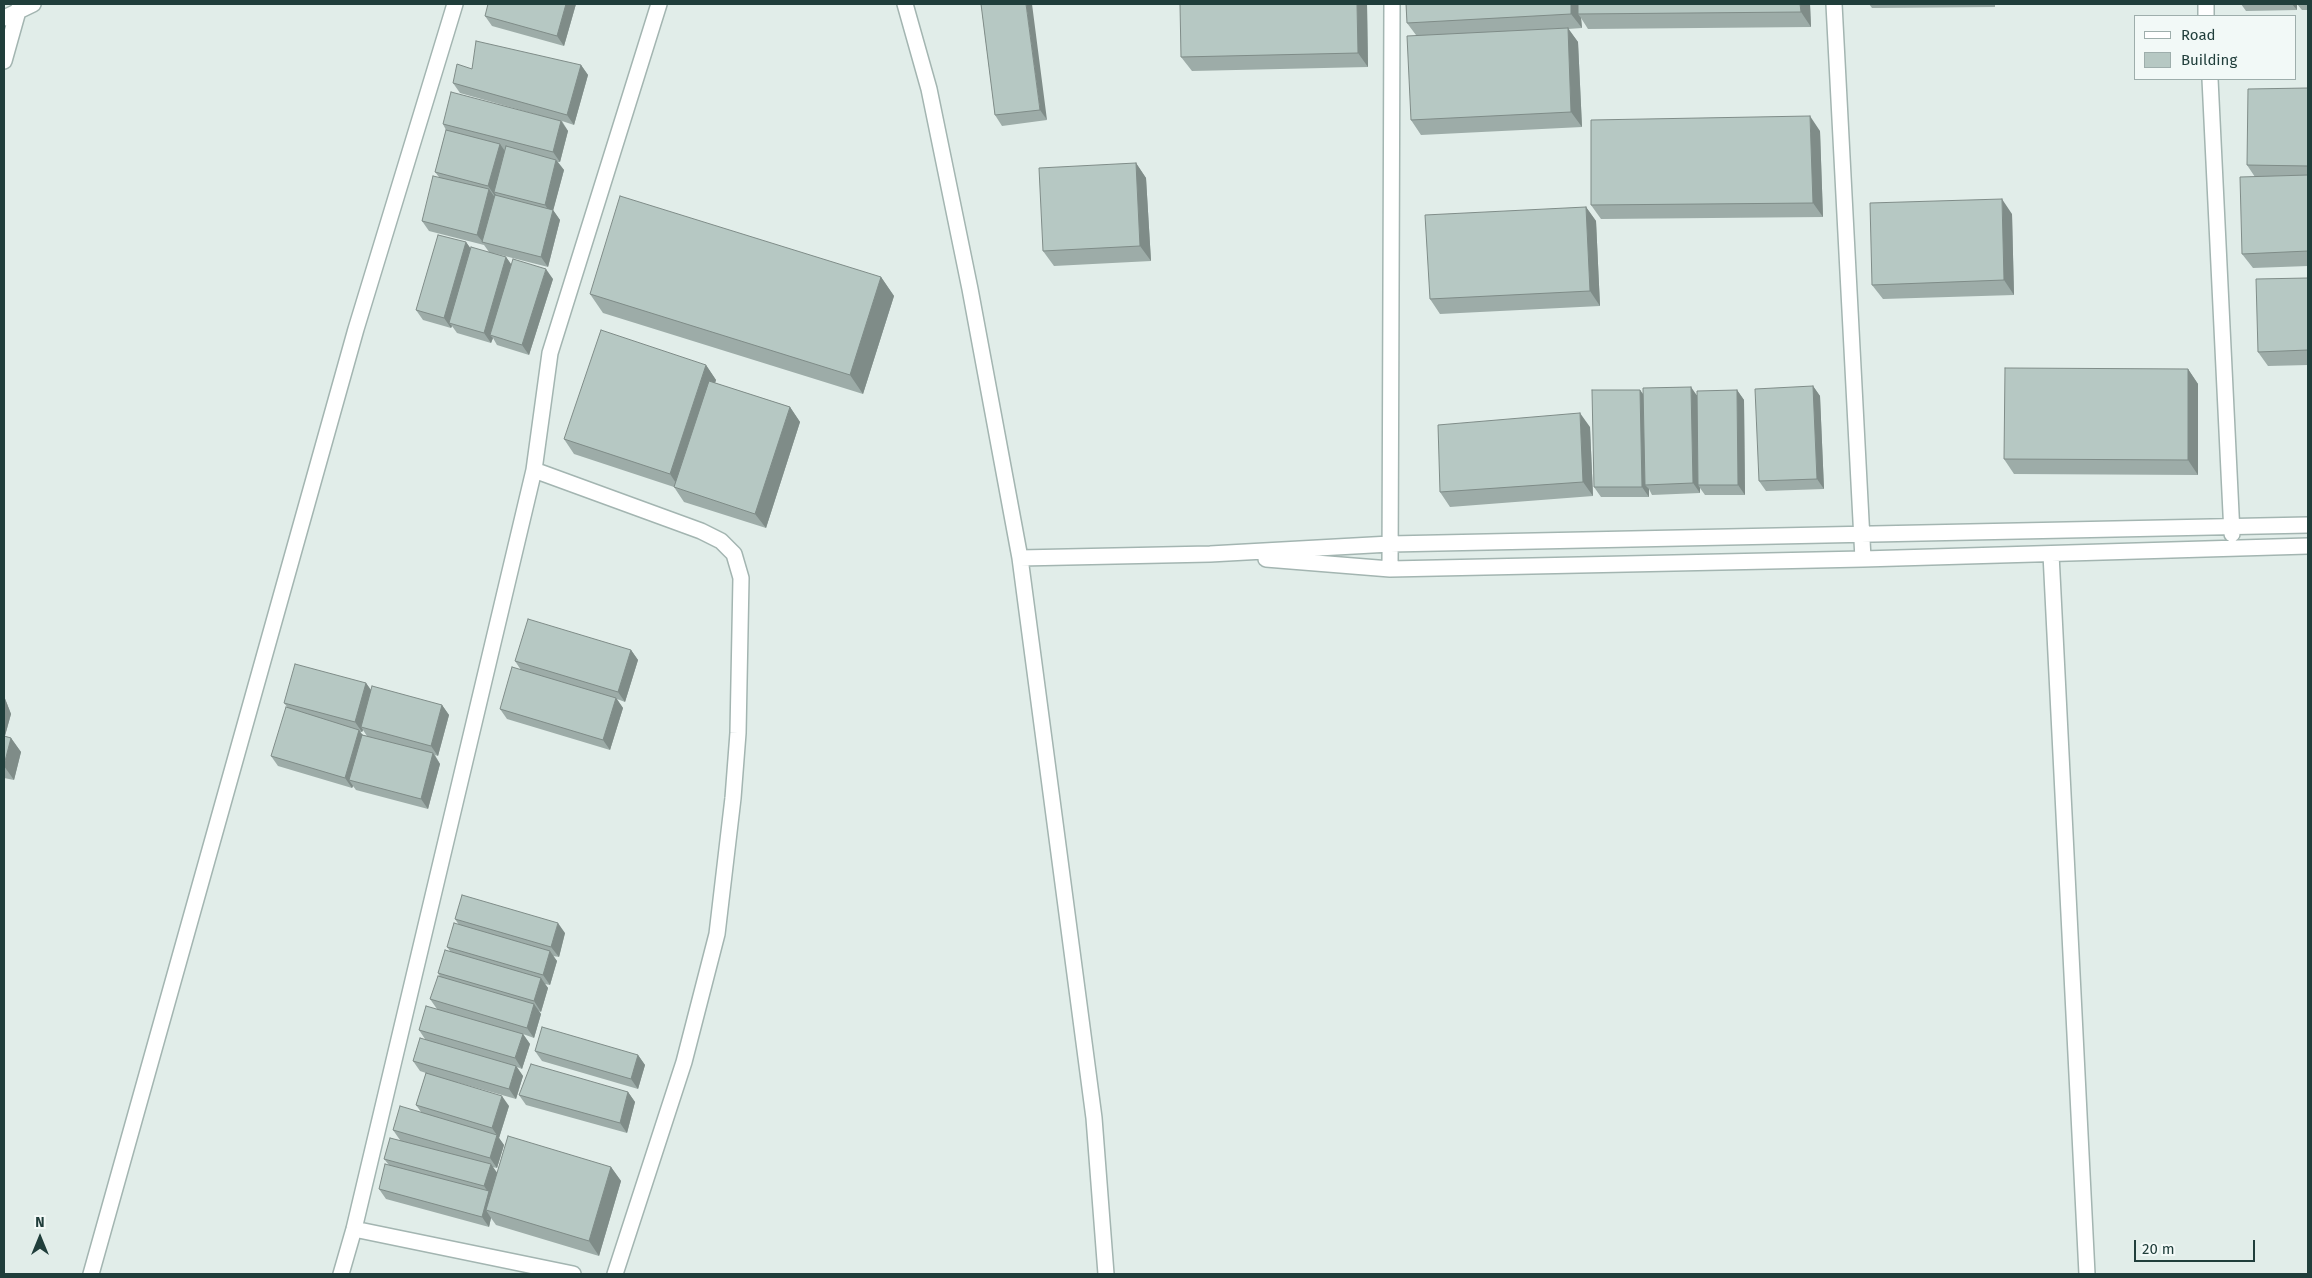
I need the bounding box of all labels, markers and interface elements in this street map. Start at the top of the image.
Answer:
legend [2134,15,2297,80]
text: Road [2181,26,2216,44]
text: Building [2181,51,2237,69]
north arrow [15,1213,65,1263]
text: N [35,1214,45,1231]
scale bar [2137,1230,2258,1262]
text: 20 m [2142,1240,2175,1258]

